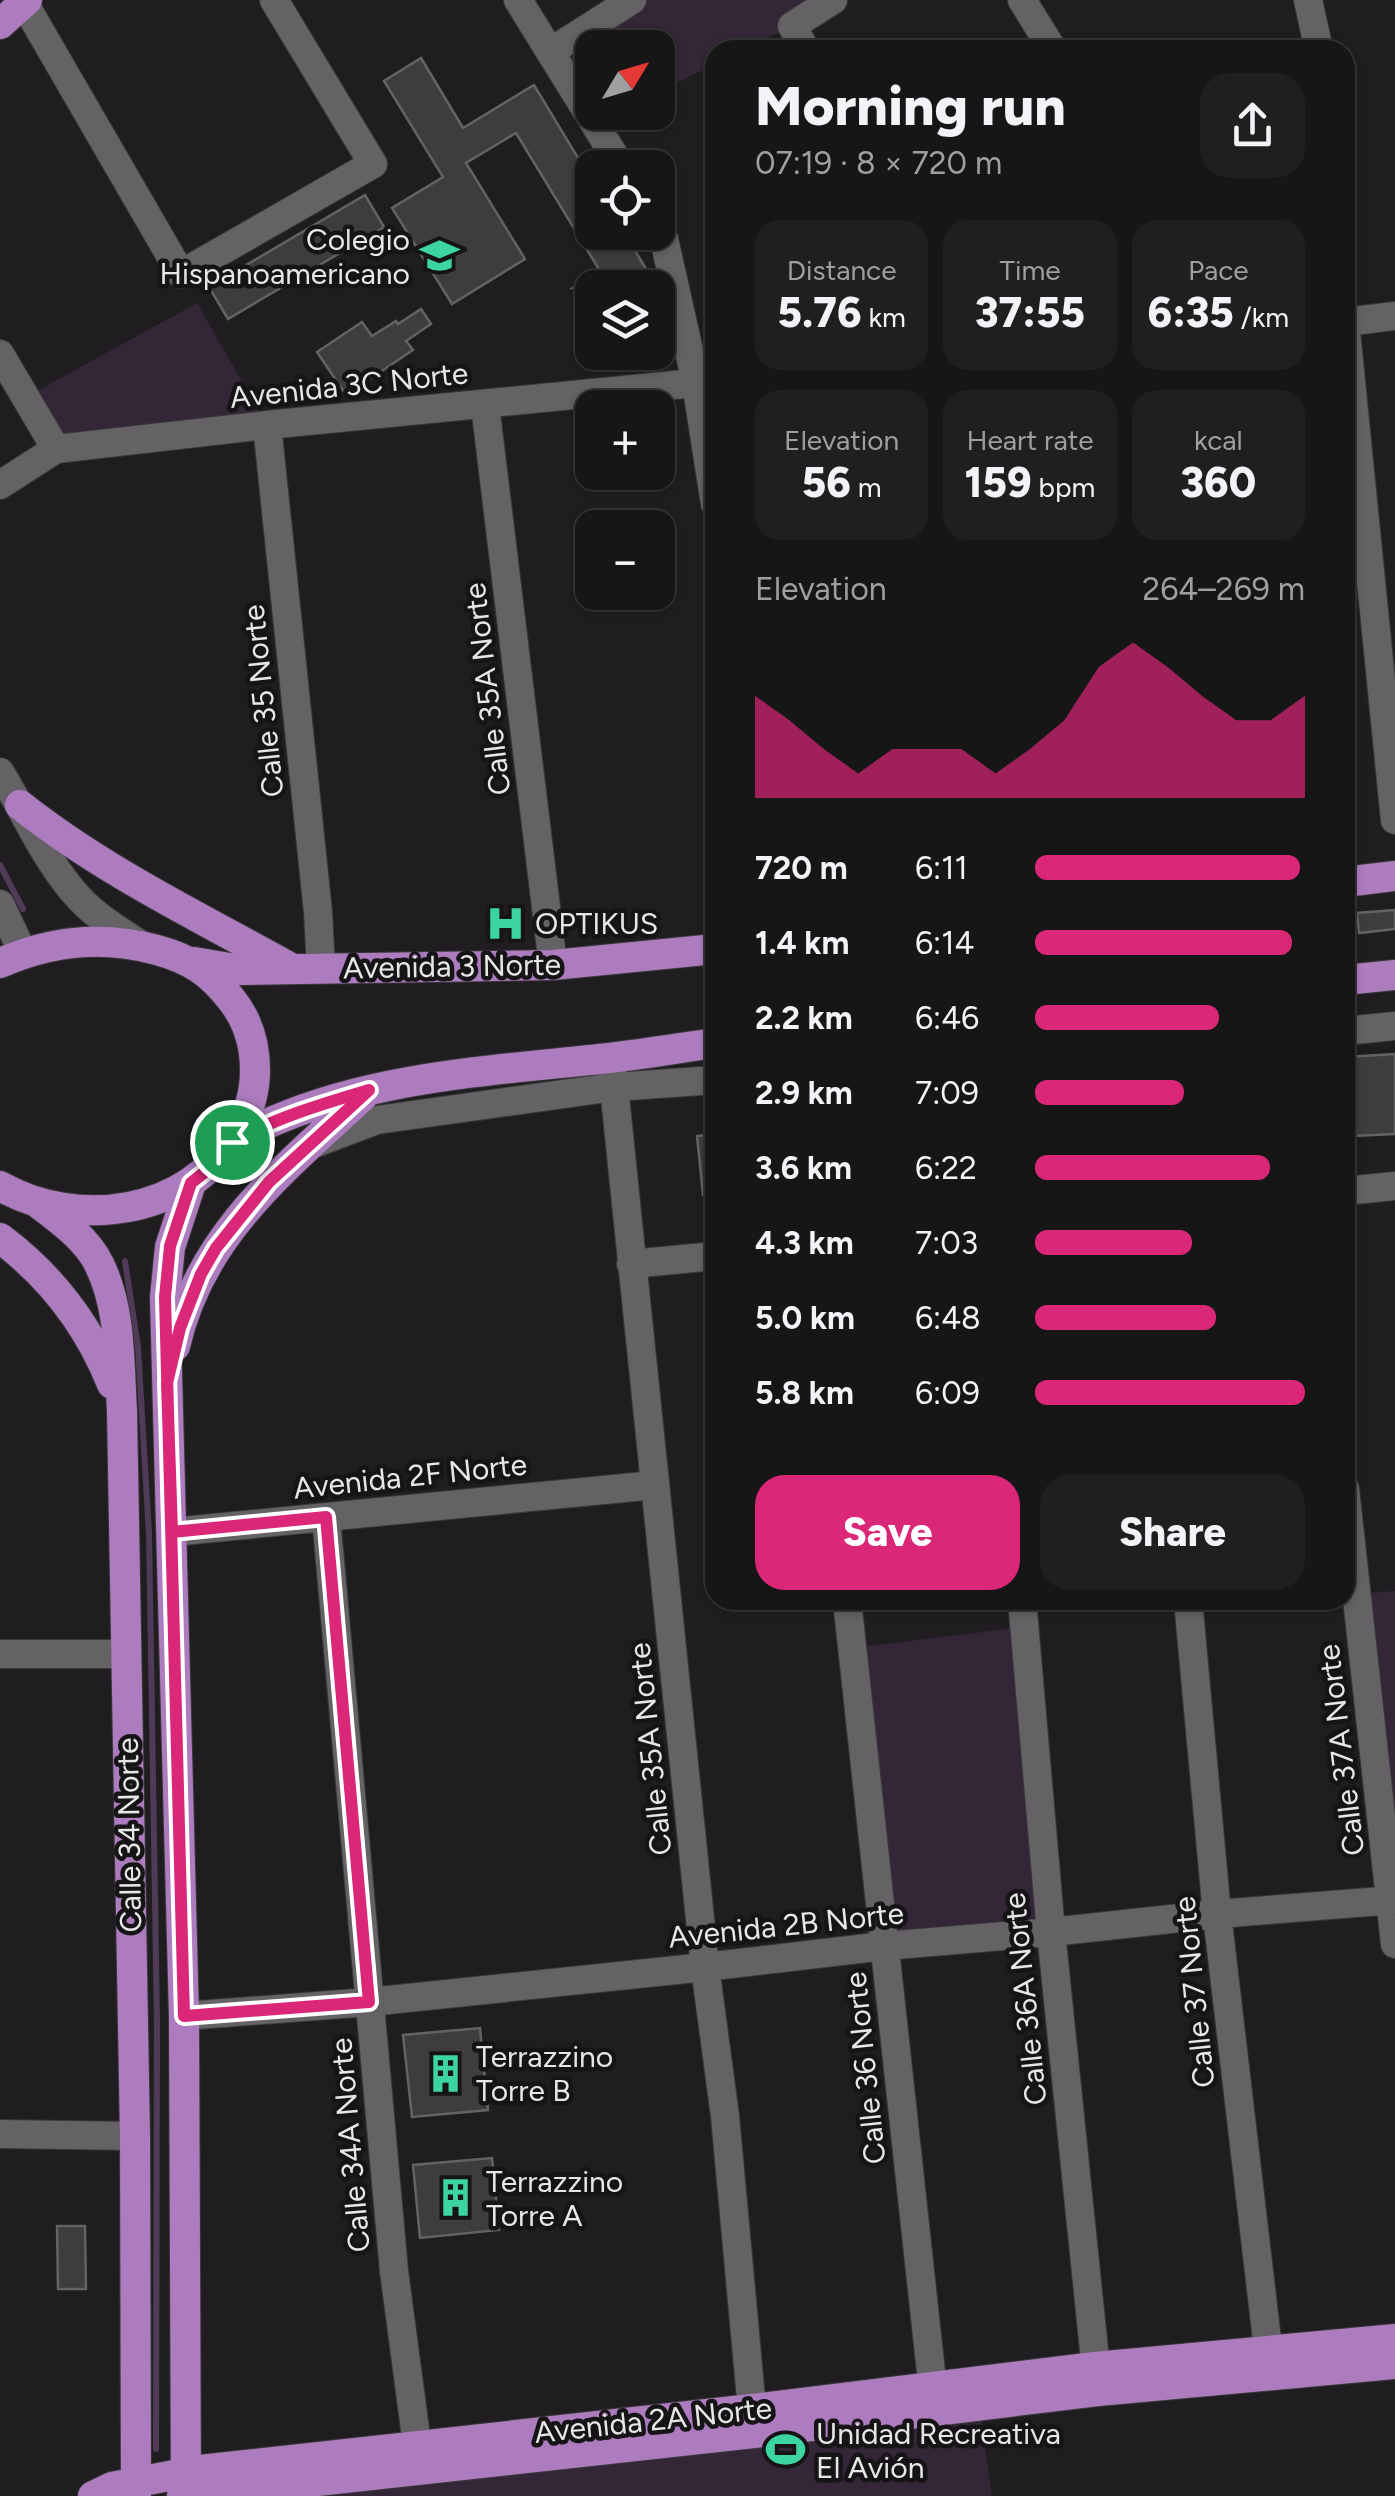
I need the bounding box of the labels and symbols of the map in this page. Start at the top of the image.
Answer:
north arrow [575,30,675,130]
place label: Colegio Hispanoamericano [159,221,410,292]
school or university icon: Colegio Hispanoamericano [419,235,461,277]
street label: Avenida 3C Norte [228,354,470,416]
street label: Calle 35A Norte [456,581,518,797]
street label: Calle 35 Norte [234,603,292,799]
hospital icon: OPTIKUS [484,902,526,944]
place label: OPTIKUS [535,905,658,942]
street label: Avenida 3 Norte [343,946,561,986]
pin [190,1100,275,1185]
street label: Avenida 2F Norte [291,1445,529,1507]
street label: Calle 35A Norte [620,1641,680,1857]
street label: Calle 37A Norte [1310,1642,1372,1858]
street label: Calle 34 Norte [109,1737,149,1933]
street label: Calle 36A Norte [995,1891,1055,2107]
street label: Avenida 2B Norte [666,1894,906,1956]
street label: Calle 37 Norte [1166,1895,1222,2089]
street label: Calle 36 Norte [837,1970,893,2166]
street label: Calle 34A Norte [322,2036,378,2254]
place label: Terrazzino Torre B [476,2038,613,2109]
building icon: Terrazzino Torre B [425,2052,467,2094]
place label: Terrazzino Torre A [486,2163,623,2234]
building icon: Terrazzino Torre A [435,2177,477,2219]
street label: Avenida 2A Norte [532,2389,774,2451]
place label: Unidad Recreativa El Avión [816,2415,1061,2486]
sports icon: Unidad Recreativa El Avión [765,2429,807,2471]

